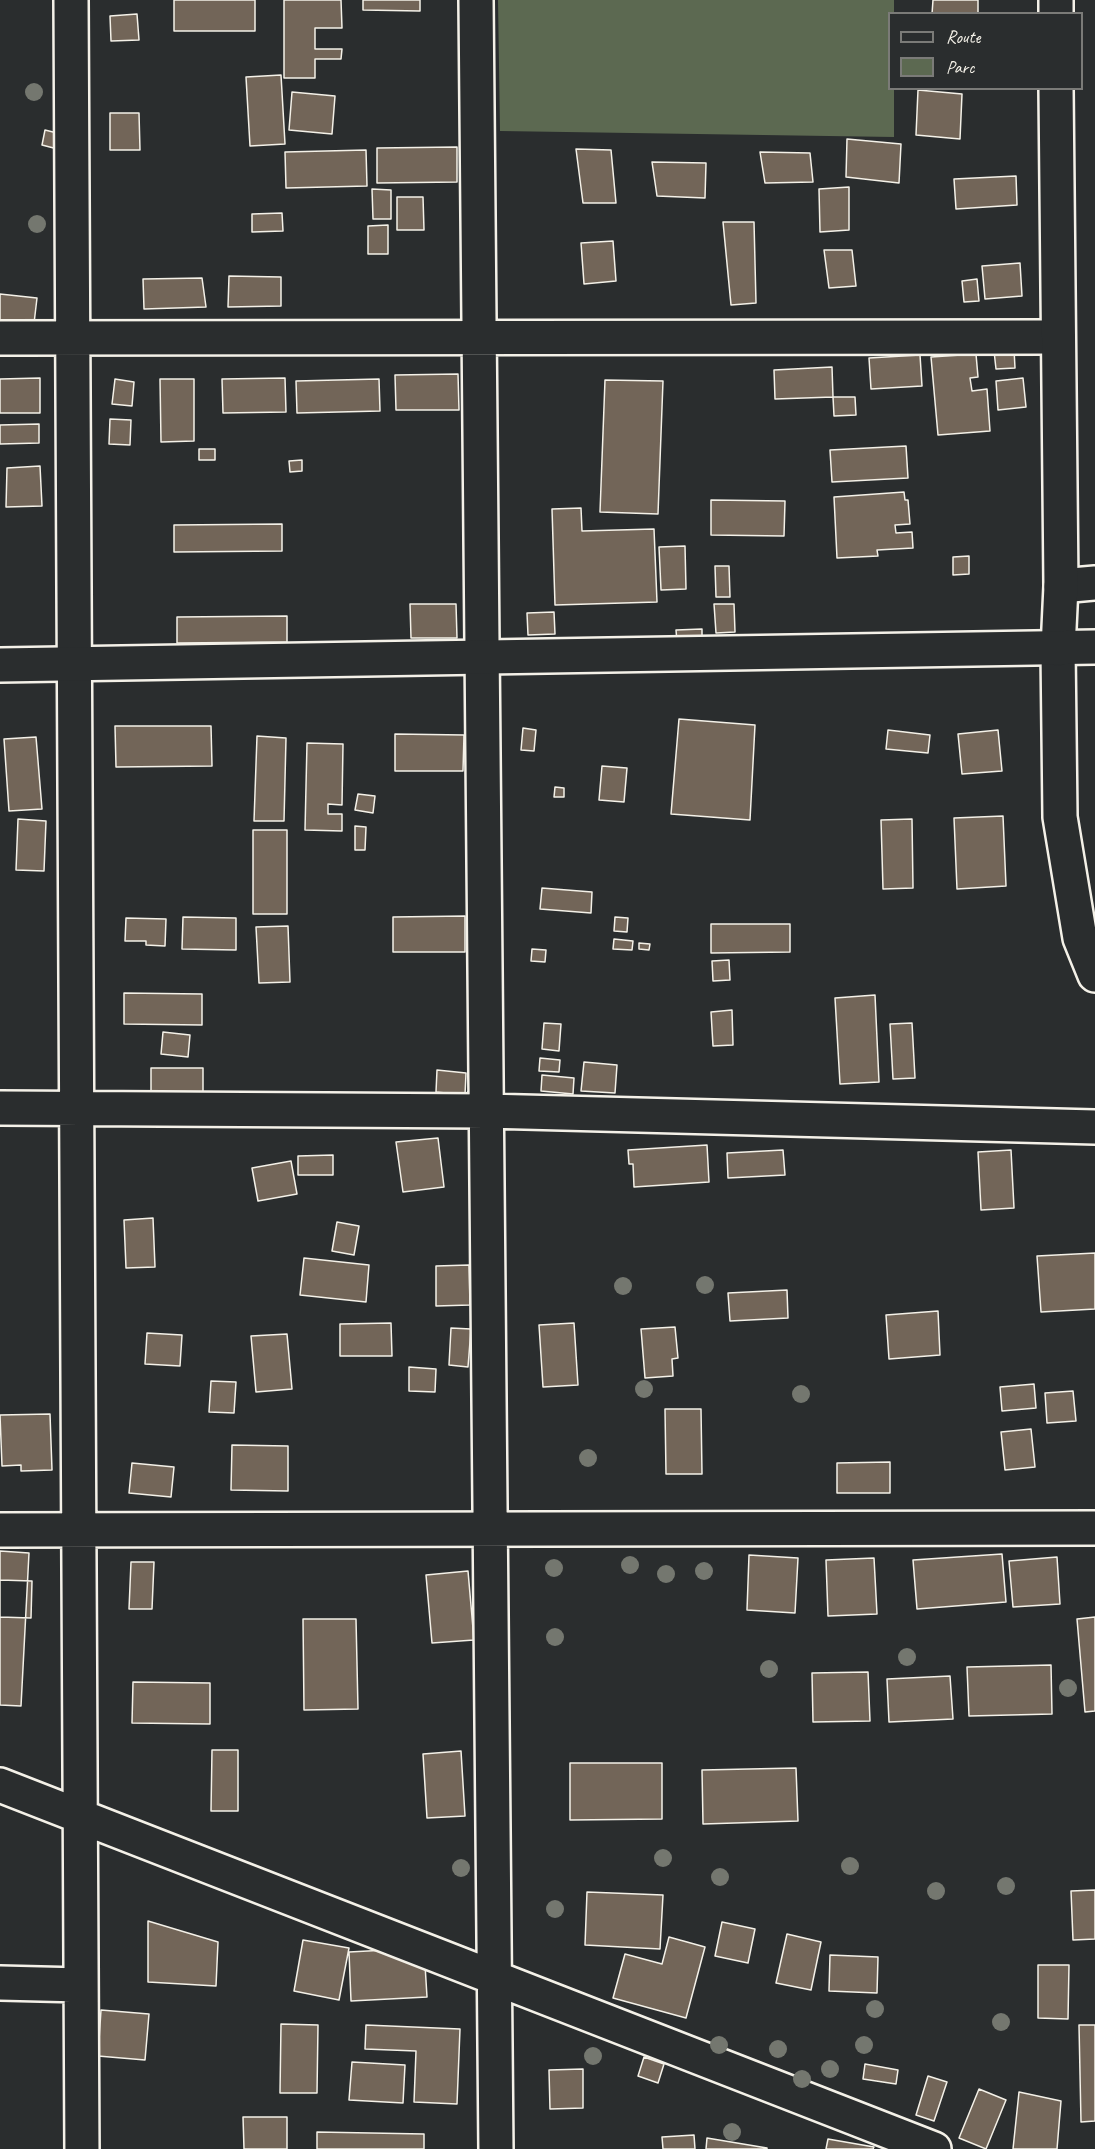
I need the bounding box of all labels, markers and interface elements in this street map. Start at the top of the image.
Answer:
legend [888,12,1083,90]
text: Route [946,26,980,48]
text: Parc [946,56,974,78]

